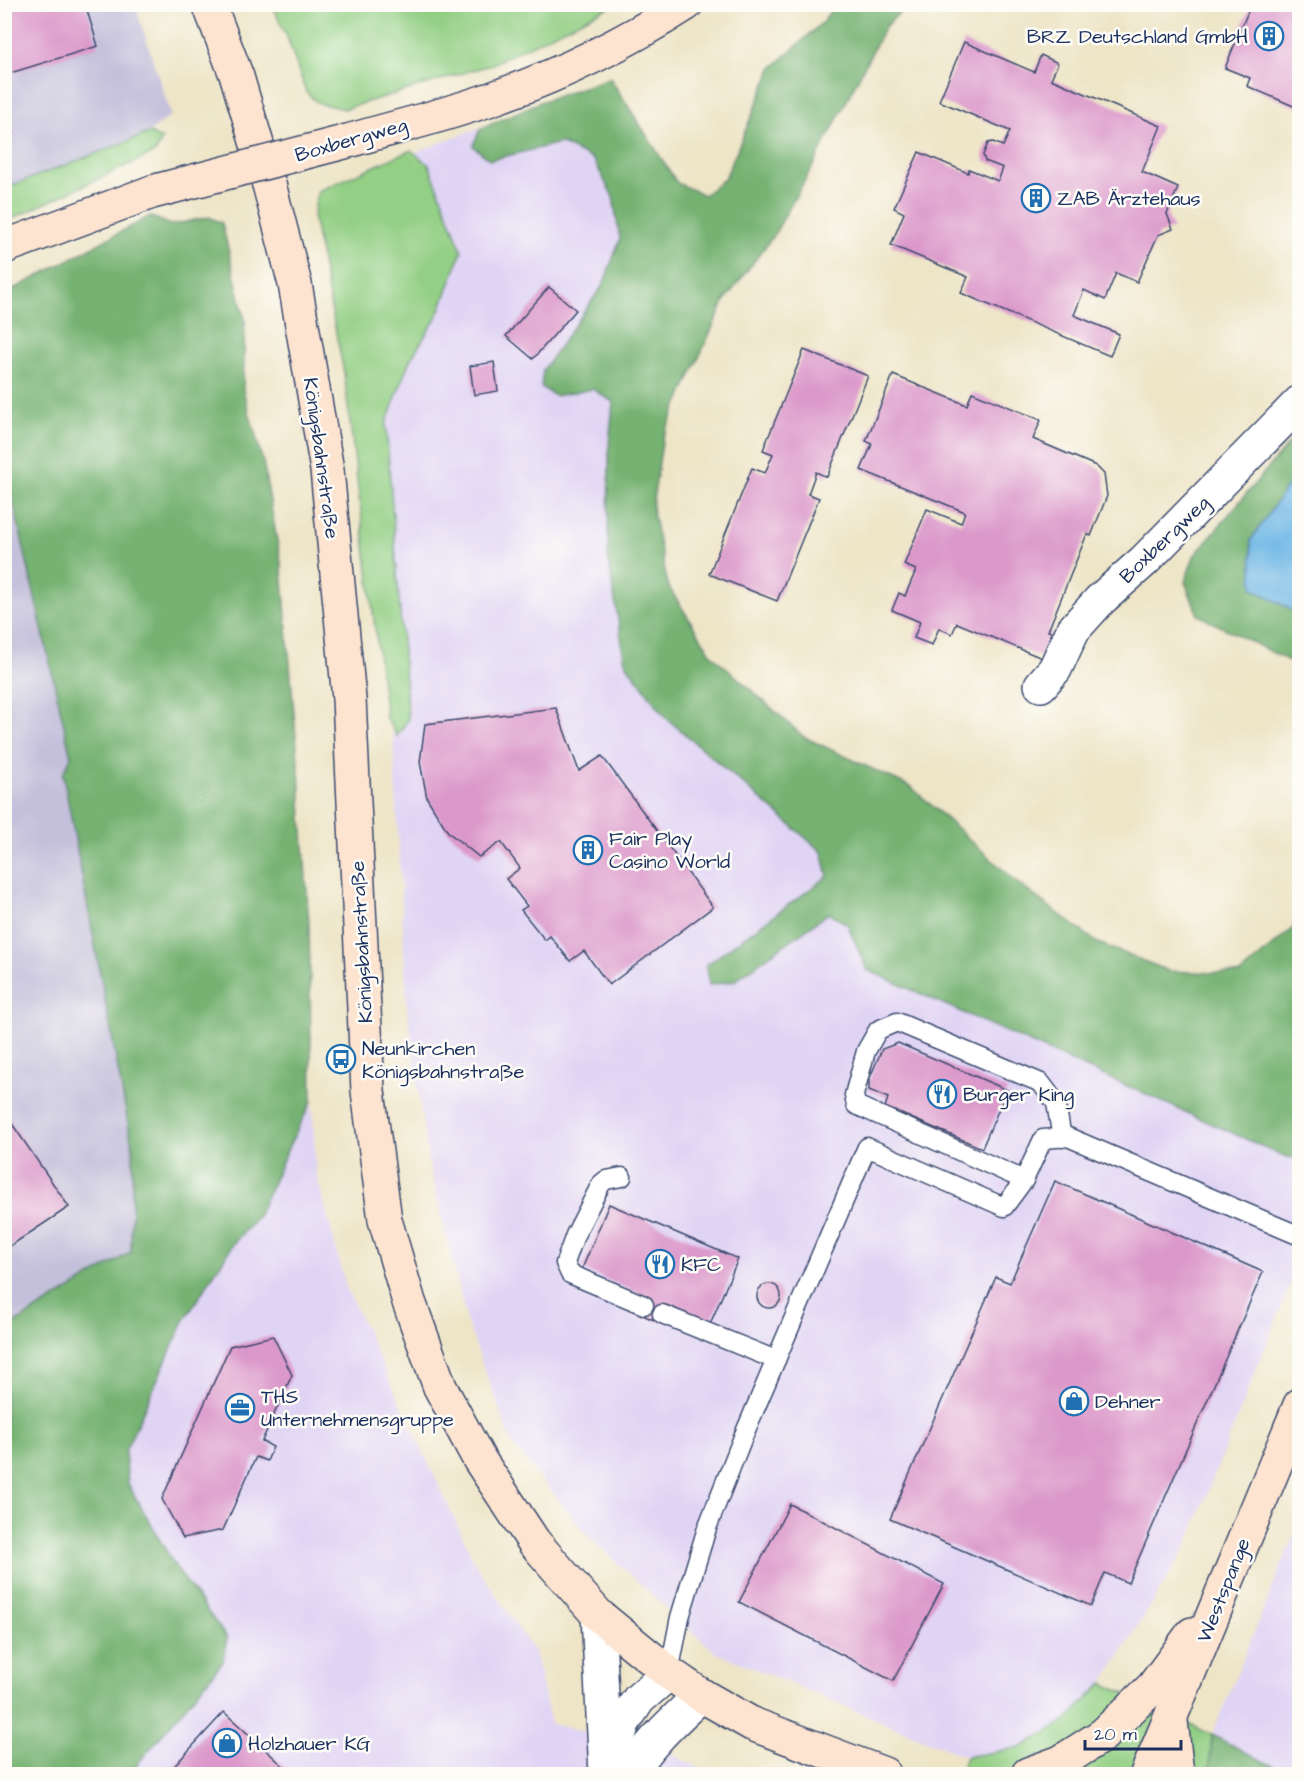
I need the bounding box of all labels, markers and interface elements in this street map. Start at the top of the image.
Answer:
building icon: BRZ Deutschland GmbH [1253,20,1285,52]
place label: BRZ Deutschland GmbH [1027,23,1248,51]
street label: Boxbergweg [292,111,411,170]
building icon: ZAB Ärztehaus [1020,182,1052,214]
place label: ZAB Ärztehaus [1057,185,1201,213]
street label: Königsbahnstraße [295,376,346,541]
street label: Boxbergweg [1113,489,1217,591]
place label: Fair Play Casino World [609,825,730,876]
building icon: Fair Play Casino World [572,834,604,866]
street label: Königsbahnstraße [344,860,381,1024]
place label: Neunkirchen Königsbahnstraße [362,1035,525,1087]
bus stop icon: Neunkirchen Königsbahnstraße [325,1043,357,1075]
restaurant icon: Burger King [926,1078,958,1110]
place label: Burger King [963,1081,1074,1110]
restaurant icon: KFC [644,1248,676,1280]
place label: KFC [681,1251,721,1279]
place label: THS Unternehmensgruppe [261,1383,454,1435]
shop icon: Dehner [1058,1385,1090,1417]
place label: Dehner [1095,1388,1161,1416]
office icon: THS Unternehmensgruppe [224,1392,256,1424]
street label: Westspange [1190,1534,1259,1647]
scale bar [1085,1713,1181,1751]
text: 20 m [1094,1722,1137,1747]
shop icon: Holzhauer KG [211,1727,243,1759]
place label: Holzhauer KG [248,1730,371,1758]

